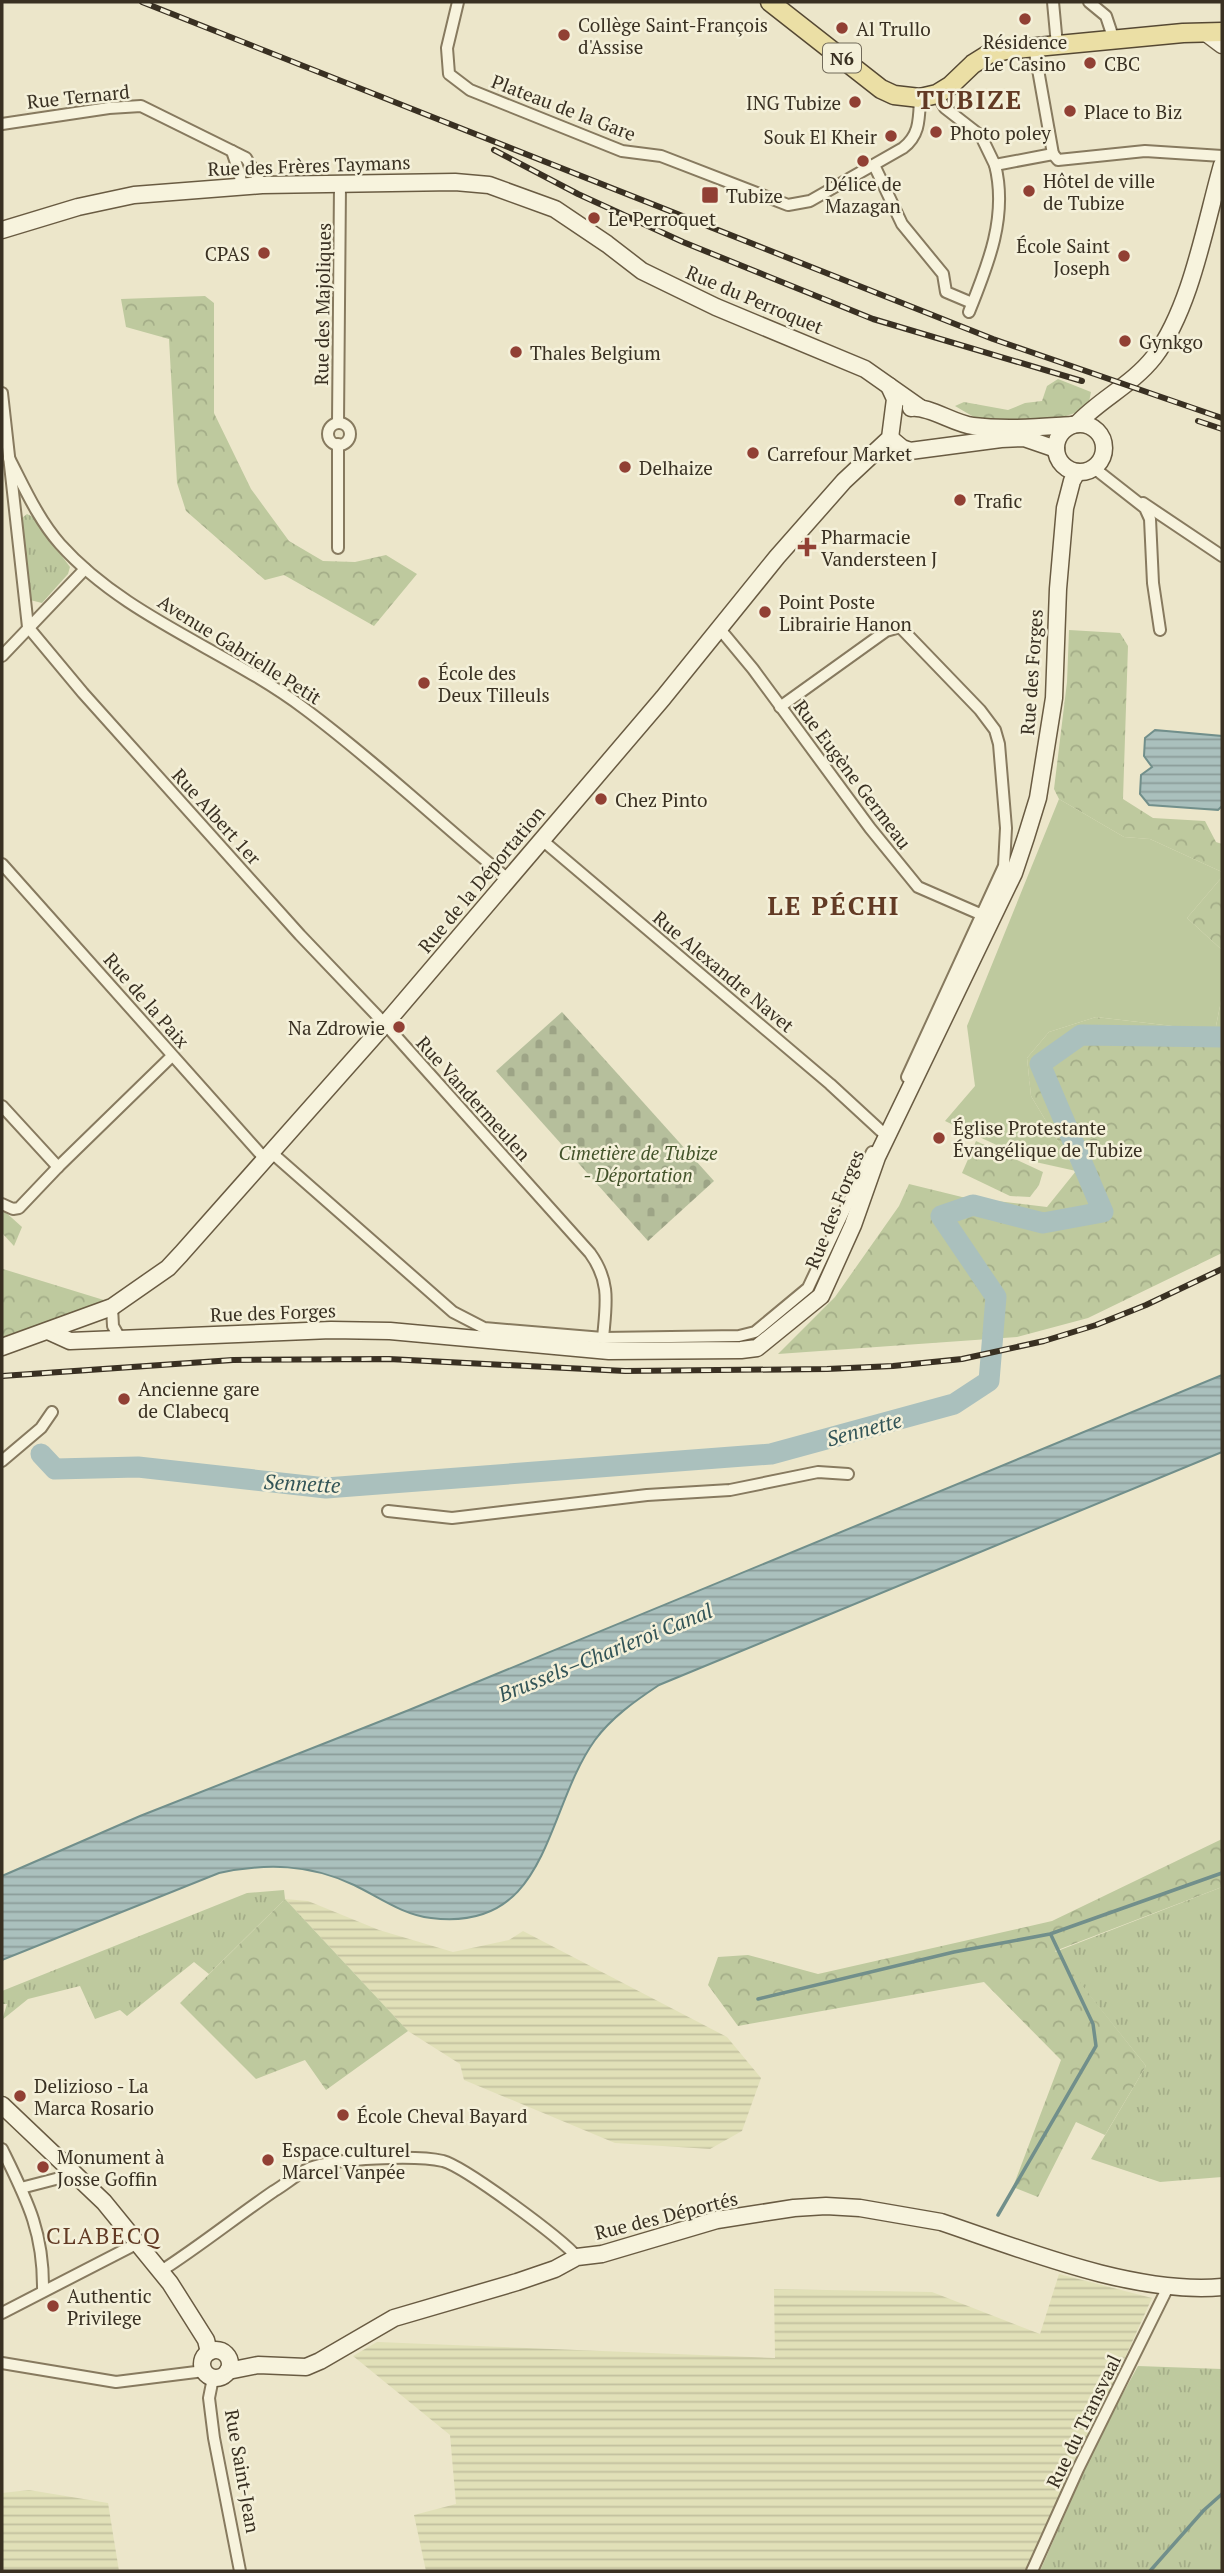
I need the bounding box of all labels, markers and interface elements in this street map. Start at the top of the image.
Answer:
marker: Résidence Le Casino [1017,11,1033,27]
place label: Collège Saint-François d'Assise [578,12,768,59]
place label: Al Trullo [856,16,931,41]
marker: Al Trullo [834,20,850,36]
marker: Collège Saint-François d'Assise [556,27,572,43]
place label: Résidence Le Casino [983,29,1067,76]
road number: N6 [823,44,861,72]
place label: CBC [1104,51,1140,76]
marker: CBC [1082,55,1098,71]
street label: Plateau de la Gare [488,68,640,146]
street label: Rue Ternard [25,78,131,114]
district label: TUBIZE [917,82,1023,116]
place label: ING Tubize [746,90,841,115]
marker: ING Tubize [847,94,863,110]
place label: Place to Biz [1084,99,1182,124]
marker: Place to Biz [1062,103,1078,119]
place label: Photo poley [950,120,1051,145]
place label: Souk El Kheir [764,124,878,149]
marker: Photo poley [928,124,944,140]
marker: Souk El Kheir [883,128,899,144]
street label: Rue des Frères Taymans [207,149,411,181]
marker: Délice de Mazagan [855,153,871,169]
place label: Hôtel de ville de Tubize [1043,168,1155,215]
place label: Délice de Mazagan [824,171,902,218]
place label: Tubize [726,183,783,208]
marker: Hôtel de ville de Tubize [1021,183,1037,199]
marker: Tubize [700,185,720,205]
place label: Le Perroquet [608,206,716,231]
marker: Le Perroquet [586,210,602,226]
street label: Rue des Majoliques [308,222,336,386]
place label: École Saint Joseph [1016,233,1110,280]
place label: CPAS [205,241,250,266]
marker: CPAS [256,245,272,261]
marker: École Saint Joseph [1116,248,1132,264]
street label: Rue du Perroquet [683,259,827,339]
place label: Gynkgo [1139,329,1203,354]
marker: Gynkgo [1117,333,1133,349]
place label: Thales Belgium [530,340,661,365]
marker: Thales Belgium [508,344,524,360]
place label: Carrefour Market [767,441,912,466]
marker: Carrefour Market [745,445,761,461]
place label: Delhaize [639,455,713,480]
marker: Delhaize [617,459,633,475]
place label: Trafic [974,488,1022,513]
marker: Trafic [952,492,968,508]
place label: Pharmacie Vandersteen J [821,524,938,571]
marker: Pharmacie Vandersteen J [799,539,815,555]
street label: Avenue Gabrielle Petit [154,589,326,709]
place label: Point Poste Librairie Hanon [779,589,912,636]
marker: Point Poste Librairie Hanon [757,604,773,620]
street label: Rue des Forges [1014,608,1048,736]
place label: École des Deux Tilleuls [438,660,550,707]
marker: École des Deux Tilleuls [416,675,432,691]
street label: Rue Eugène Germeau [789,694,917,854]
street label: Rue Albert 1er [167,763,267,870]
place label: Chez Pinto [615,787,708,812]
marker: Chez Pinto [593,791,609,807]
street label: Rue de la Déportation [412,800,550,958]
district label: LE PÉCHI [768,888,900,922]
street label: Rue Alexandre Navet [648,905,800,1037]
street label: Rue de la Paix [99,947,195,1053]
place label: Na Zdrowie [288,1015,385,1040]
marker: Na Zdrowie [391,1019,407,1035]
street label: Rue Vandermeulen [411,1030,537,1166]
place label: Église Protestante Évangélique de Tubize [953,1115,1143,1162]
marker: Église Protestante Évangélique de Tubize [931,1130,947,1146]
park label: Cimetière de Tubize - Déportation [558,1140,718,1187]
street label: Rue des Forges [799,1146,869,1272]
street label: Rue des Forges [210,1297,336,1327]
place label: Ancienne gare de Clabecq [138,1376,260,1423]
marker: Ancienne gare de Clabecq [116,1391,132,1407]
water label: Sennette [823,1405,905,1452]
water label: Sennette [263,1467,342,1499]
water label: Brussels–Charleroi Canal [493,1596,716,1708]
place label: Delizioso - La Marca Rosario [34,2073,154,2120]
marker: Delizioso - La Marca Rosario [12,2088,28,2104]
place label: École Cheval Bayard [357,2103,528,2128]
marker: École Cheval Bayard [335,2107,351,2123]
place label: Espace culturel Marcel Vanpée [282,2137,410,2184]
place label: Monument à Josse Goffin [57,2144,165,2191]
marker: Espace culturel Marcel Vanpée [260,2152,276,2168]
marker: Monument à Josse Goffin [35,2159,51,2175]
street label: Rue des Déportés [592,2185,740,2245]
district label: CLABECQ [46,2220,162,2251]
place label: Authentic Privilege [67,2283,152,2330]
marker: Authentic Privilege [45,2298,61,2314]
street label: Rue du Transvaal [1040,2350,1126,2492]
street label: Rue Saint-Jean [220,2407,266,2535]

